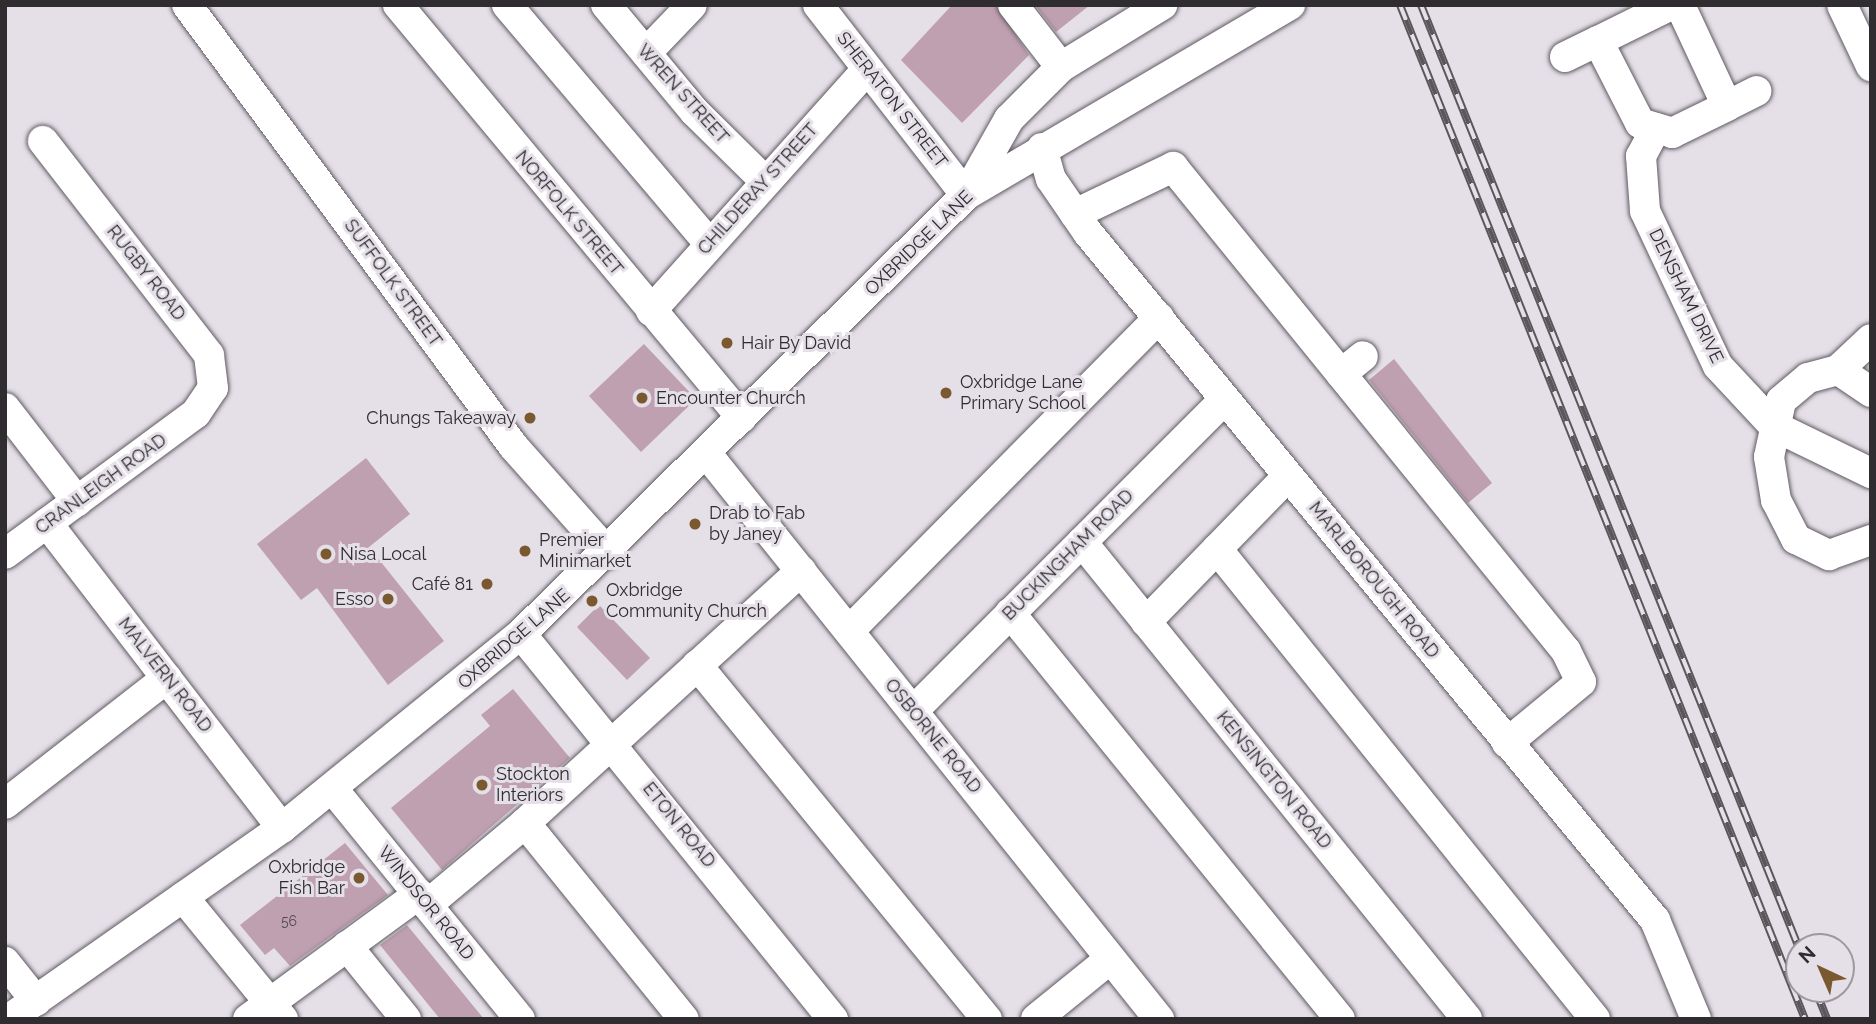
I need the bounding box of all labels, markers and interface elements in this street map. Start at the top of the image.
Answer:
street label: SHERATON STREET [832,28,952,172]
street label: WREN STREET [633,40,733,148]
street label: CHILDERAY STREET [693,119,823,259]
street label: NORFOLK STREET [511,146,627,280]
street label: OXBRIDGE LANE [861,186,977,300]
street label: SUFFOLK STREET [340,215,446,351]
street label: RUGBY ROAD [102,221,190,325]
street label: DENSHAM DRIVE [1644,225,1728,367]
place label: Hair By David [741,332,852,354]
marker: Hair By David [719,335,735,351]
place label: Oxbridge Lane Primary School [960,372,1086,414]
marker: Oxbridge Lane Primary School [938,385,954,401]
place label: Encounter Church [656,387,806,409]
marker: Encounter Church [634,390,650,406]
place label: Chungs Takeaway [366,407,516,429]
marker: Chungs Takeaway [522,410,538,426]
street label: CRANLEIGH ROAD [31,429,171,539]
street label: BUCKINGHAM ROAD [998,485,1138,625]
street label: MARLBOROUGH ROAD [1304,497,1444,663]
place label: Drab to Fab by Janey [709,503,805,546]
marker: Drab to Fab by Janey [687,516,703,532]
place label: Premier Minimarket [539,530,631,572]
place label: Nisa Local [340,543,427,565]
marker: Premier Minimarket [517,543,533,559]
marker: Nisa Local [318,546,334,562]
place label: Café 81 [412,573,473,595]
marker: Café 81 [479,576,495,592]
place label: Oxbridge Community Church [606,580,768,622]
street label: OXBRIDGE LANE [454,584,574,694]
place label: Esso [335,588,374,610]
marker: Esso [380,591,396,607]
marker: Oxbridge Community Church [584,593,600,609]
street label: MALVERN ROAD [113,613,217,737]
street label: OSBORNE ROAD [880,674,986,798]
street label: KENSINGTON ROAD [1212,707,1336,853]
place label: Stockton Interiors [496,764,570,806]
marker: Stockton Interiors [474,777,490,793]
street label: ETON ROAD [638,778,720,872]
street label: WINDSOR ROAD [373,842,479,964]
place label: Oxbridge Fish Bar [268,857,345,900]
marker: Oxbridge Fish Bar [351,870,367,886]
house number: 56 [281,913,297,929]
north arrow [1785,933,1855,1003]
text: N [1794,941,1820,967]

